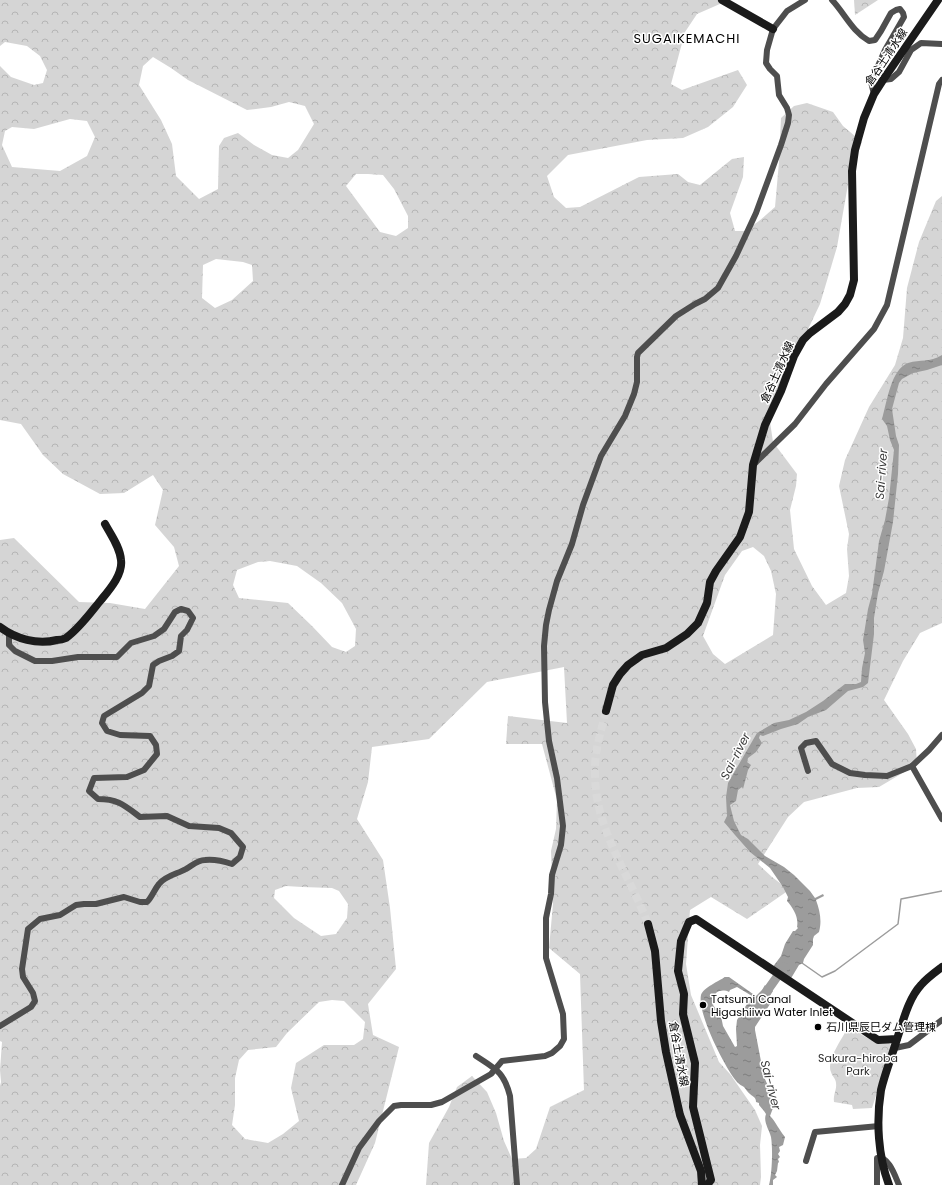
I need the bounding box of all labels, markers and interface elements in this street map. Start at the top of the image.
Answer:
street label: 倉谷土清水線 [861,25,911,89]
district label: SUGAIKEMACHI [633,29,741,48]
street label: 倉谷土清水線 [756,339,798,405]
water label: Sai-river [871,448,891,500]
water label: Sai-river [716,729,754,782]
place label: Tatsumi Canal Higashiiwa Water Inlet [711,991,833,1020]
marker: Tatsumi Canal Higashiiwa Water Inlet [698,1000,708,1010]
place label: 石川県辰巳ダム管理棟 [826,1019,936,1035]
street label: 倉谷土清水線 [665,1020,693,1088]
marker: 石川県辰巳ダム管理棟 [813,1022,823,1032]
park label: Sakura-hiroba Park [818,1050,898,1079]
water label: Sai-river [757,1058,786,1112]

